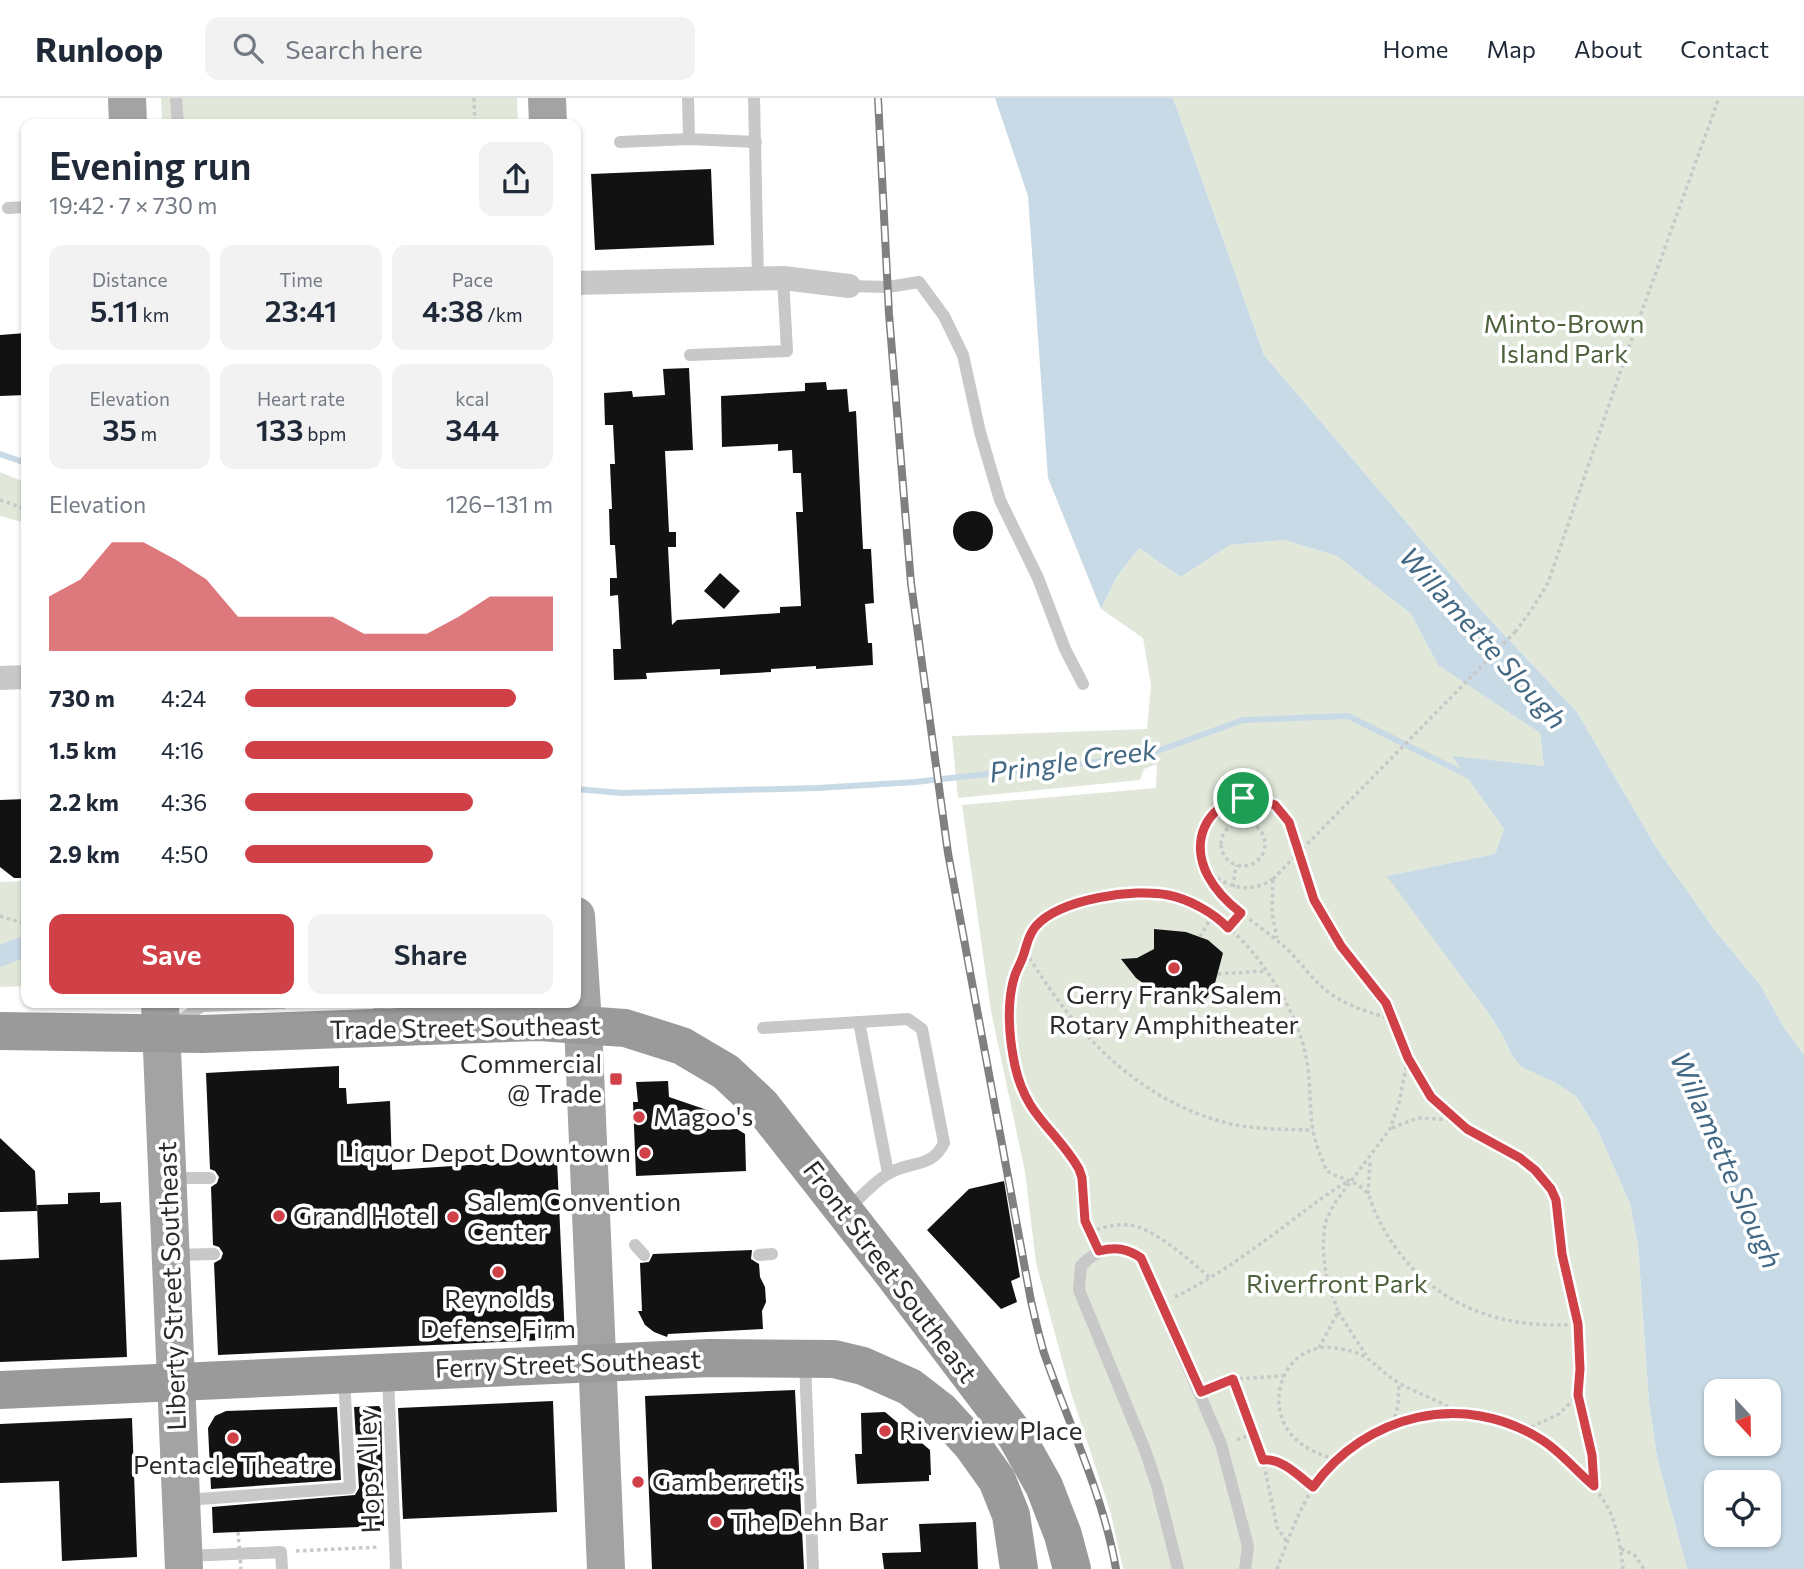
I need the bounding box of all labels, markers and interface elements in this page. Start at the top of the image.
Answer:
search box [205,17,695,80]
text: Runloop [35,28,163,69]
icon: search [229,29,267,67]
text: Search here [285,33,423,64]
text: Home [1383,34,1449,63]
text: Map [1487,34,1536,63]
text: About [1574,34,1642,63]
text: Contact [1680,34,1769,63]
text: Evening run [49,141,252,188]
button: share [479,142,553,216]
text: 19:42 · 7 × 730 m [49,191,217,219]
text: Distance [92,268,167,291]
text: Time [279,268,323,291]
text: Pace [452,268,493,291]
text: 5.11 [90,291,139,328]
text: 23:41 [265,291,337,328]
text: 4:38 [422,291,484,328]
text: km [139,303,169,326]
text: /km [484,303,523,326]
park label: Minto-Brown Island Park [1484,307,1644,368]
text: Elevation [90,387,170,410]
text: Heart rate [257,387,345,410]
text: kcal [455,387,489,410]
text: 35 [102,410,137,447]
text: 133 [256,410,304,447]
text: 344 [445,410,499,447]
text: m [137,422,157,445]
text: bpm [304,422,346,445]
text: Elevation [49,490,146,518]
text: 126–131 m [446,490,553,518]
water label: Willamette Slough [1393,539,1575,736]
text: 730 m [49,684,115,712]
text: 4:24 [161,684,206,712]
water label: Pringle Creek [987,731,1160,789]
text: 1.5 km [49,736,117,764]
text: 4:16 [161,736,204,764]
pin [1213,768,1273,828]
icon: arrive [1224,779,1262,817]
text: 2.2 km [49,788,119,816]
text: 4:36 [161,788,207,816]
text: 2.9 km [49,840,120,868]
text: 4:50 [161,840,208,868]
button: Save [49,914,294,994]
button: Share [308,914,553,994]
marker: Gerry Frank Salem Rotary Amphitheater [1166,960,1182,976]
place label: Gerry Frank Salem Rotary Amphitheater [1049,978,1299,1039]
street label: Trade Street Southeast [329,1009,601,1044]
water label: Willamette Slough [1664,1046,1790,1273]
place label: Commercial @ Trade [460,1047,602,1108]
marker: Commercial @ Trade [608,1071,624,1087]
place label: Magoo's [653,1100,753,1131]
marker: Magoo's [631,1109,647,1125]
place label: Liquor Depot Downtown [338,1136,631,1167]
street label: Liberty Street Southeast [150,1141,191,1431]
marker: Liquor Depot Downtown [637,1145,653,1161]
street label: Front Street Southeast [798,1154,985,1388]
place label: Salem Convention Center [467,1185,681,1246]
place label: Grand Hotel [293,1199,436,1230]
marker: Grand Hotel [271,1208,287,1224]
marker: Salem Convention Center [445,1209,461,1225]
marker: Reynolds Defense Firm [490,1264,506,1280]
park label: Riverfront Park [1246,1267,1428,1298]
place label: Reynolds Defense Firm [420,1282,576,1343]
street label: Ferry Street Southeast [434,1342,702,1383]
north arrow [1704,1379,1782,1456]
map controls [1704,1379,1781,1547]
street label: Hops Alley [350,1408,385,1534]
place label: Riverview Place [899,1414,1082,1445]
marker: Riverview Place [877,1423,893,1439]
marker: Pentacle Theatre [225,1430,241,1446]
place label: Pentacle Theatre [133,1448,333,1479]
place label: Gamberreti's [652,1465,805,1496]
button: locate [1704,1470,1781,1547]
marker: Gamberreti's [630,1474,646,1490]
place label: The Dehn Bar [730,1505,889,1536]
marker: The Dehn Bar [708,1514,724,1530]

